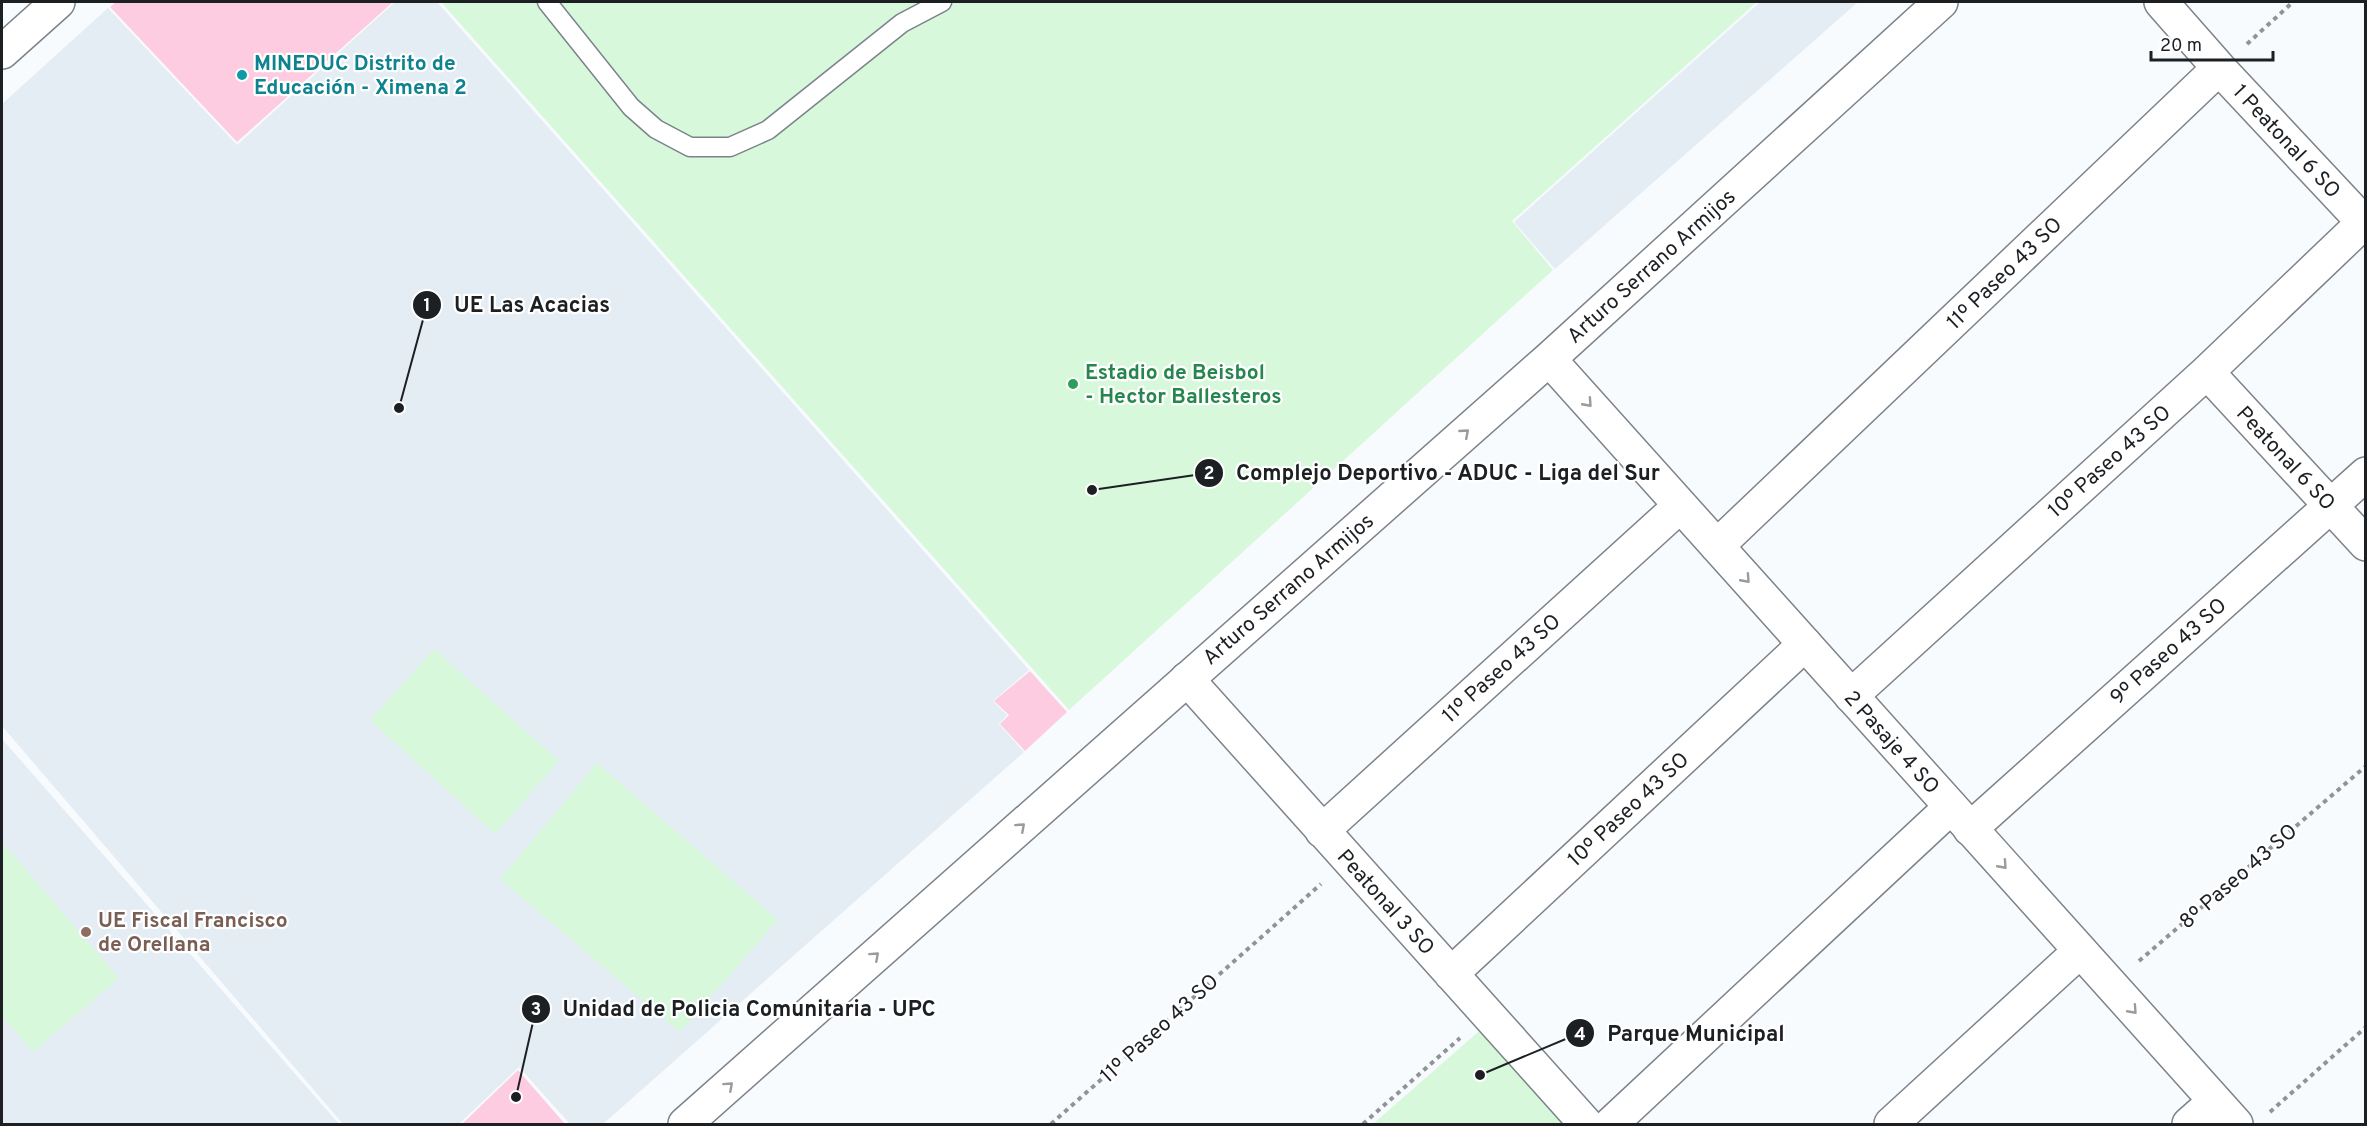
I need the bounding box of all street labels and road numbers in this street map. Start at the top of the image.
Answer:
street label: 1 Peatonal 6 SO [2226,79,2346,205]
street label: Arturo Serrano Armijos [1562,184,1742,350]
street label: 11º Paseo 43 SO [1941,212,2069,336]
street label: 10º Paseo 43 SO [2043,400,2177,524]
street label: Peatonal 6 SO [2230,401,2340,517]
street label: Arturo Serrano Armijos [1198,508,1380,672]
street label: 9º Paseo 43 SO [2105,593,2233,712]
street label: 11º Paseo 43 SO [1437,609,1567,730]
street label: 2 Pasaje 4 SO [1837,686,1945,800]
street label: 10º Paseo 43 SO [1563,747,1695,873]
street label: 8º Paseo 43 SO [2174,818,2304,936]
street label: Peatonal 3 SO [1330,844,1440,962]
street label: 11º Paseo 43 SO [1095,969,1225,1090]

